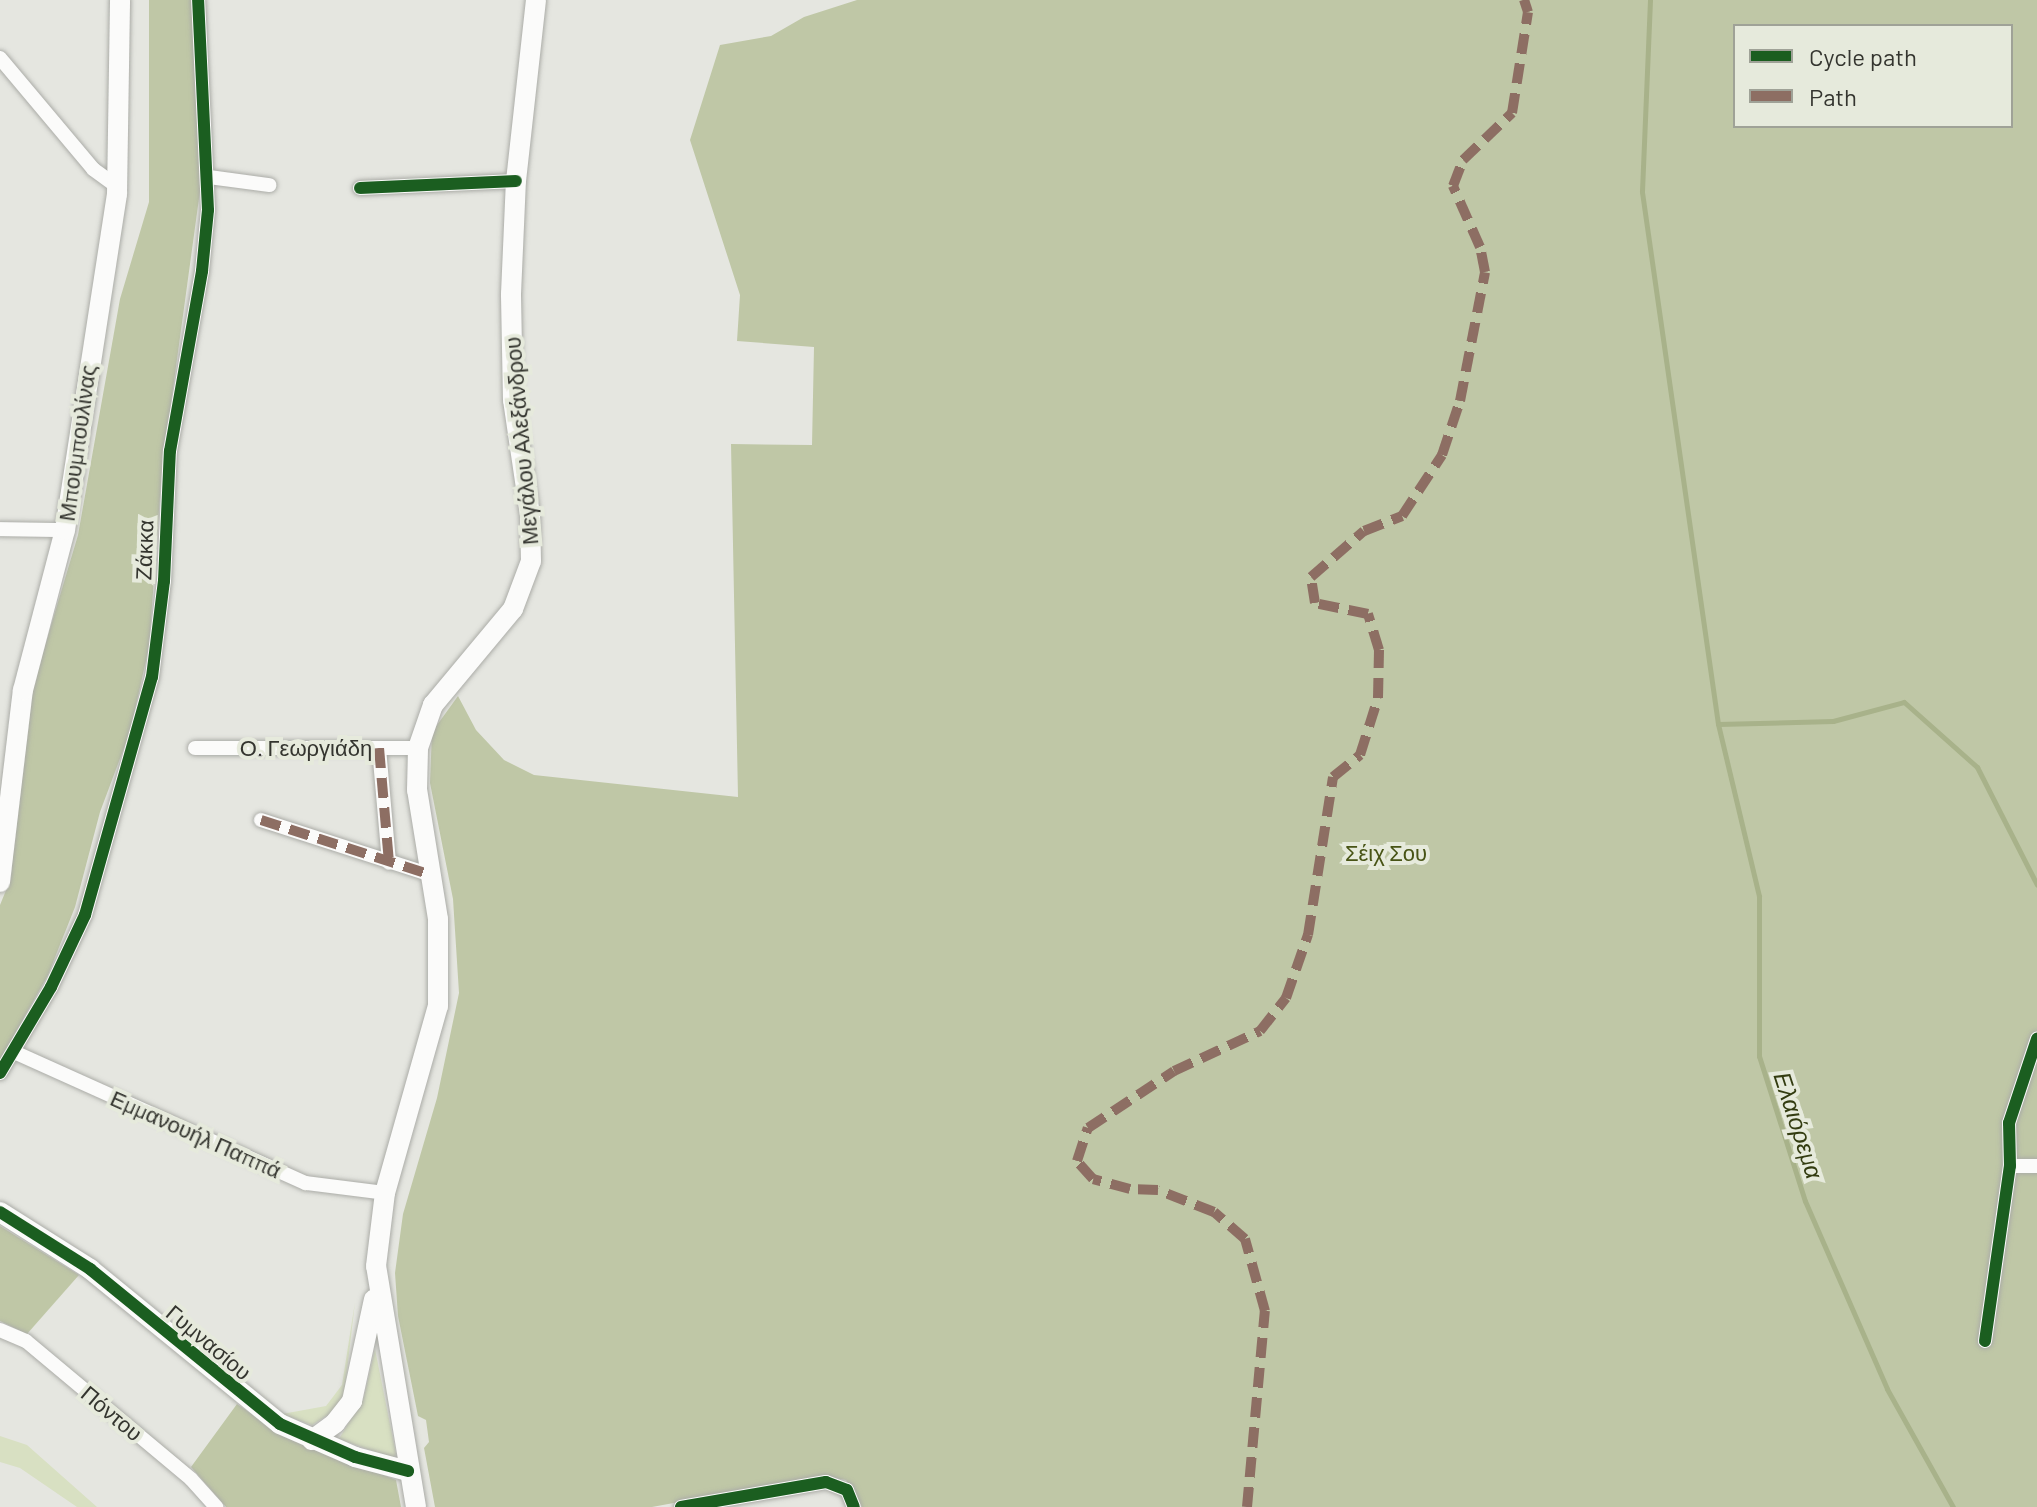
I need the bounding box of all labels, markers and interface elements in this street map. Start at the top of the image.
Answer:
legend [1733,24,2013,128]
text: Cycle path [1809,42,1917,71]
text: Path [1809,82,1857,111]
street label: Μεγάλου Αλεξάνδρου [499,336,543,546]
street label: Μπουμπουλίνας [53,363,101,523]
street label: Ζάκκα [130,519,158,581]
street label: Ο. Γεωργιάδη [240,735,372,761]
park label: Σέιχ Σου [1345,840,1427,866]
water label: Ελαιόρεμα [1768,1068,1830,1182]
street label: Εμμανουήλ Παππά [107,1085,285,1183]
street label: Γυμνασίου [161,1299,257,1385]
street label: Πόντου [76,1380,148,1446]

